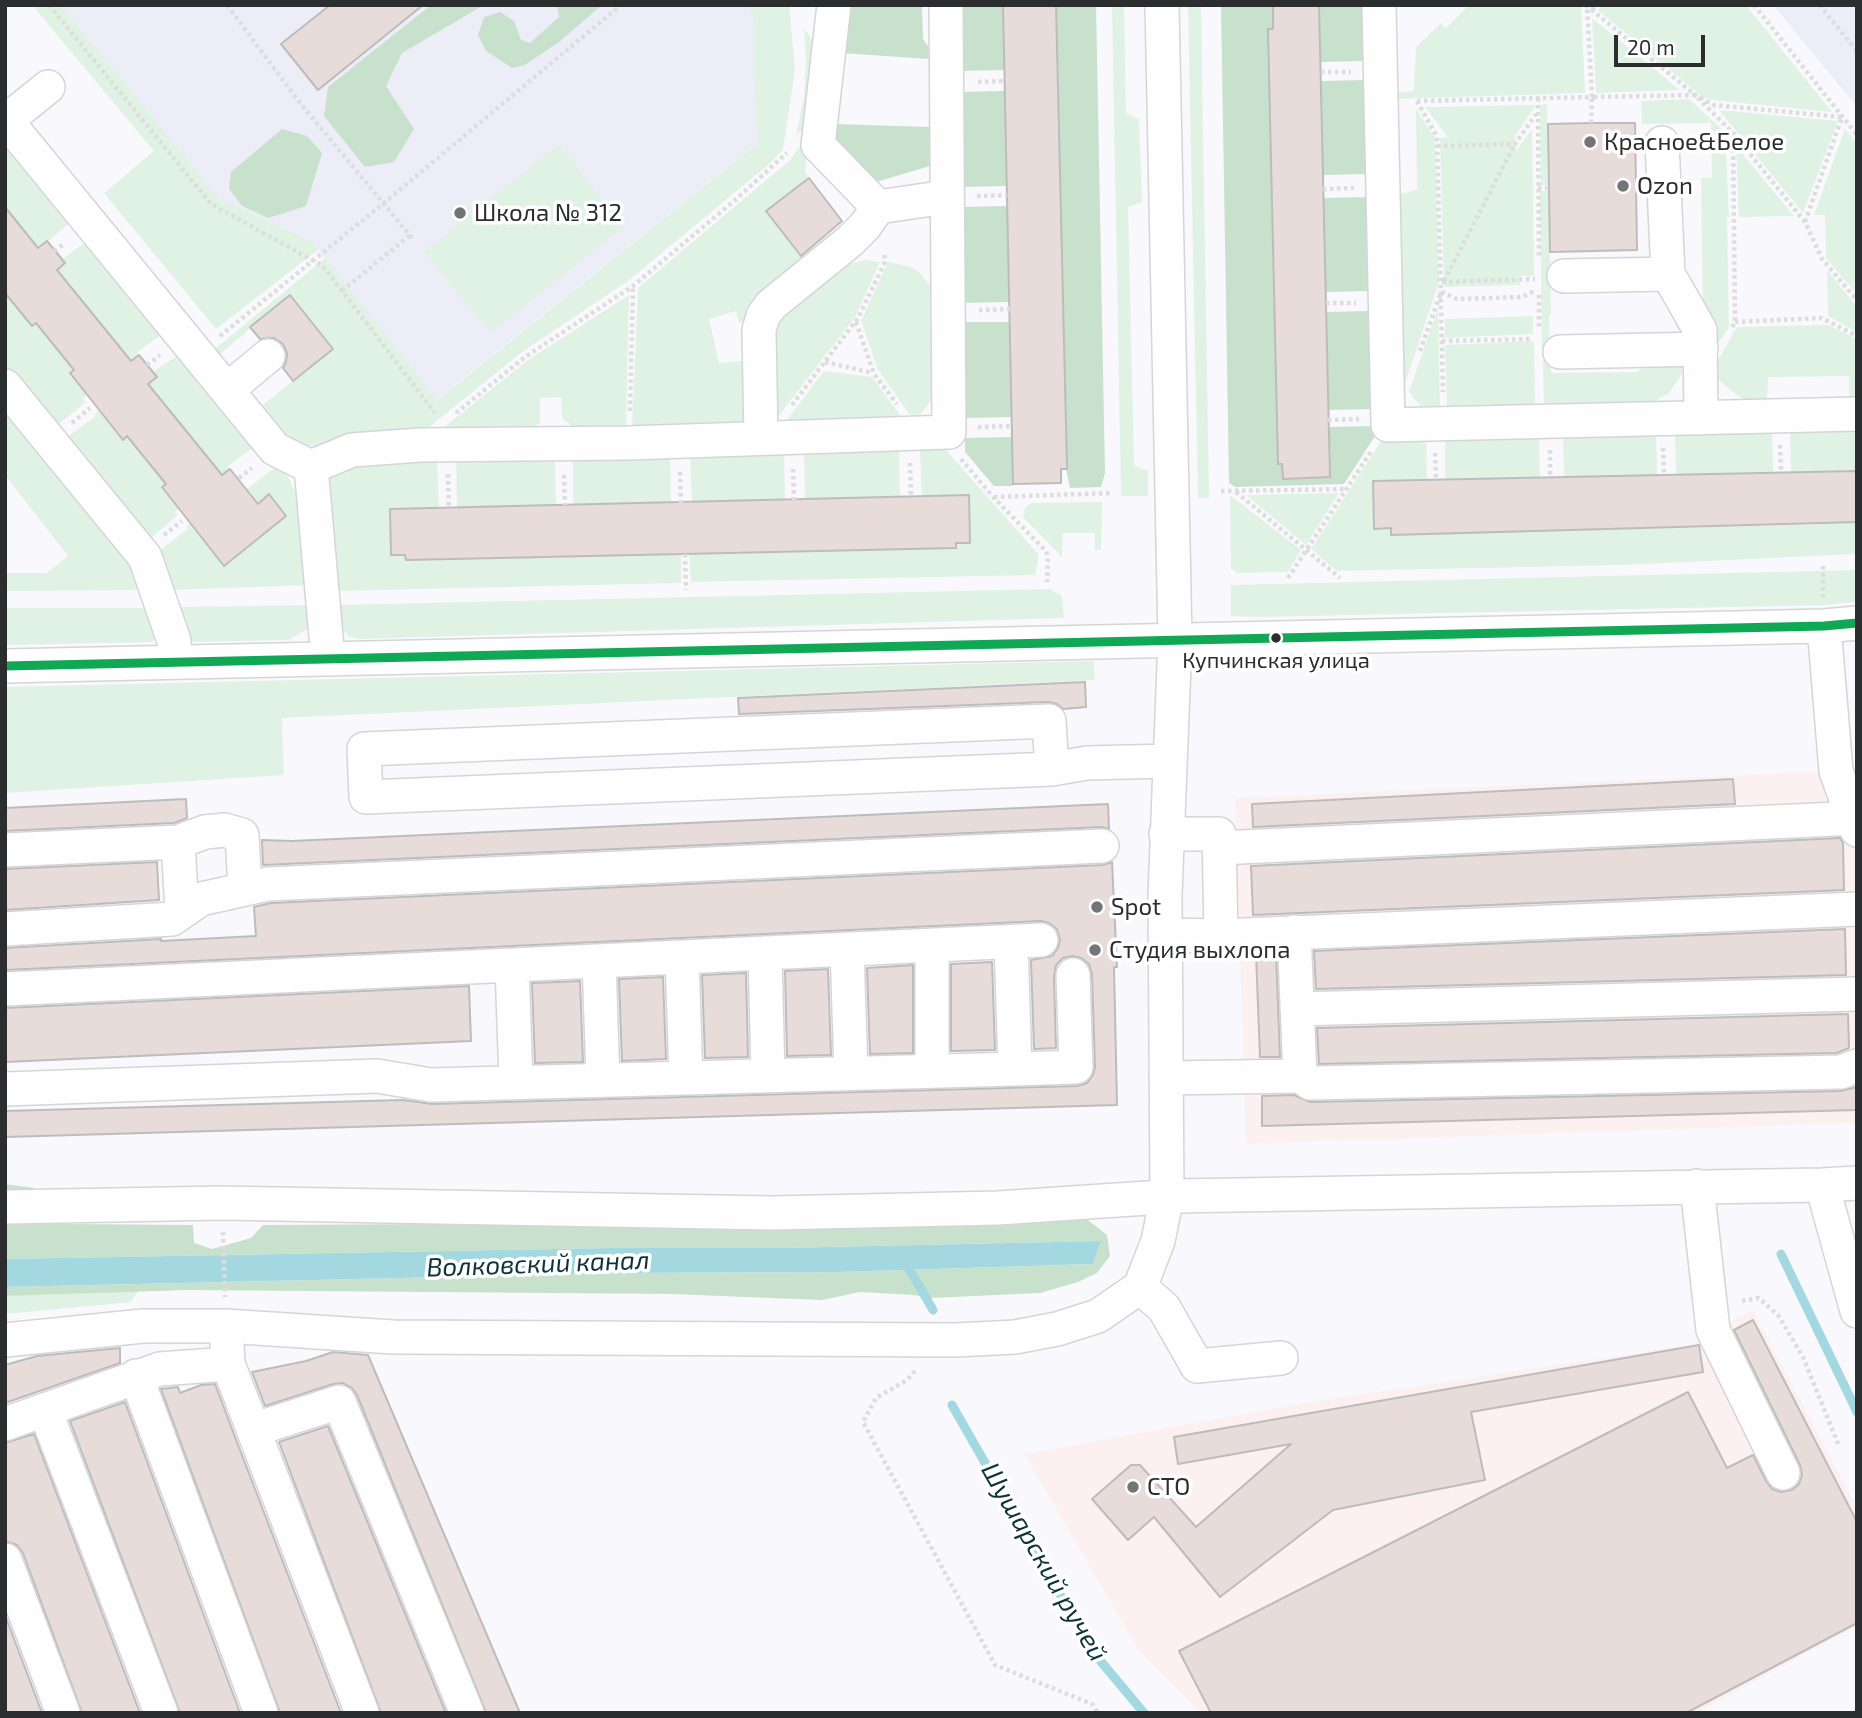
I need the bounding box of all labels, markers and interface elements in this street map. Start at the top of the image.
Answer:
scale bar [1617,21,1708,65]
text: 20 m [1627,34,1675,59]
place label: Красное&Белое [1604,128,1784,156]
marker: Красное&Белое [1582,134,1598,150]
place label: Ozon [1637,172,1693,200]
marker: Ozon [1615,178,1631,194]
place label: Школа № 312 [474,199,622,227]
marker: Школа № 312 [452,205,468,221]
marker: Купчинская улица [1269,631,1283,645]
place label: Купчинская улица [1182,648,1370,674]
place label: Spot [1111,893,1161,921]
marker: Spot [1089,899,1105,915]
place label: Студия выхлопа [1109,936,1290,964]
marker: Студия выхлопа [1087,942,1103,958]
water label: Волковский канал [426,1245,650,1283]
water label: Шушарский ручей [974,1457,1114,1667]
place label: СТО [1147,1473,1190,1501]
marker: СТО [1125,1479,1141,1495]

